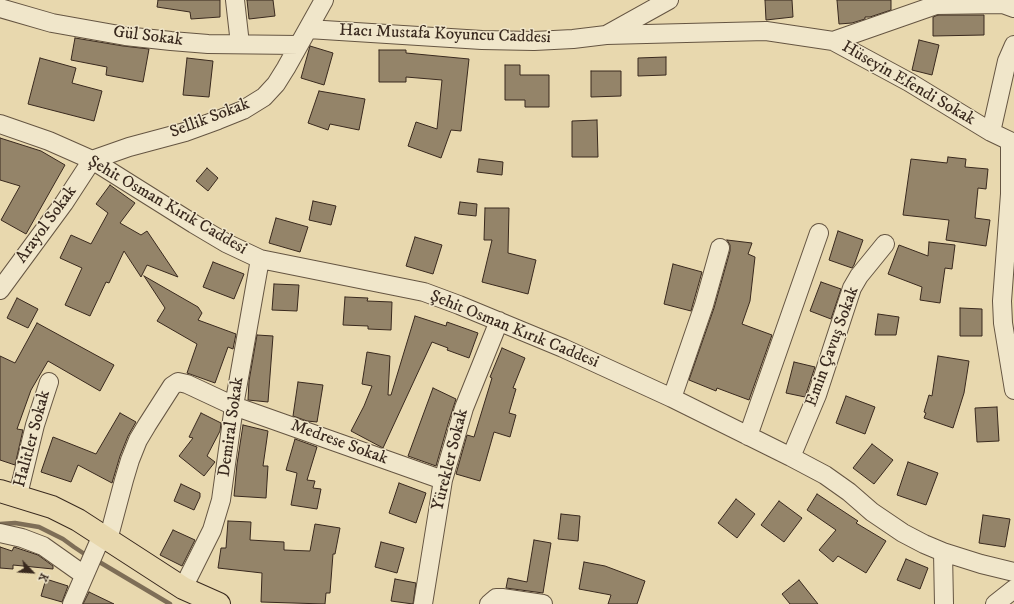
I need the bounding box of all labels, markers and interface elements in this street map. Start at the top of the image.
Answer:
street label: Hacı Mustafa Koyuncu Caddesi [339,21,551,49]
street label: Gül Sokak [112,23,184,51]
street label: Hüseyin Efendi Sokak [838,37,978,131]
street label: Sellik Sokak [167,94,253,144]
street label: Şehit Osman Kırık Caddesi [84,152,250,260]
street label: Arayol Sokak [12,182,82,268]
street label: Emin Çavuş Sokak [802,284,864,410]
street label: Şehit Osman Kırık Caddesi [427,287,601,373]
street label: Demiral Sokak [215,376,249,478]
street label: Halitler Sokak [10,388,56,490]
street label: Yürekler Sokak [429,407,473,513]
street label: Medrese Sokak [288,416,390,470]
north arrow [12,552,52,592]
text: K [35,571,51,584]

